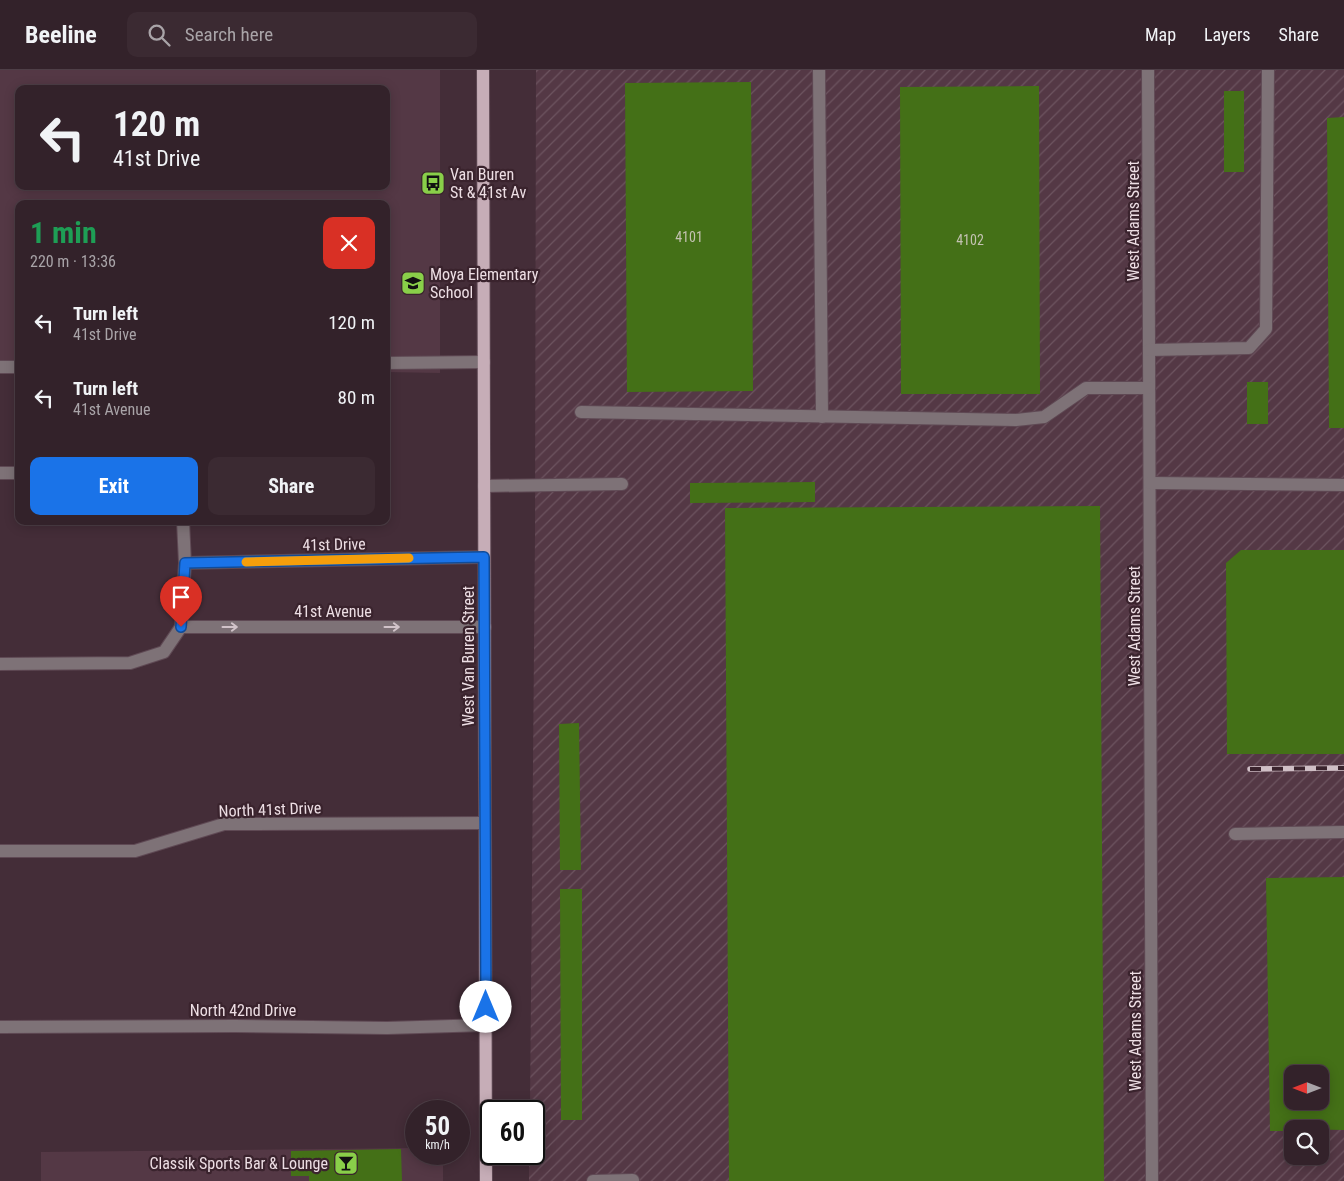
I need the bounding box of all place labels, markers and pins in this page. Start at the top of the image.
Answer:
place label: Van Buren St & 41st Av [450,165,526,202]
bus stop icon: Van Buren St & 41st Av [420,170,446,196]
place label: Moya Elementary School [430,265,539,302]
school or university icon: Moya Elementary School [400,270,426,296]
pin [160,576,202,627]
bar icon: Classik Sports Bar & Lounge [333,1150,359,1176]
place label: Classik Sports Bar & Lounge [149,1154,328,1173]

